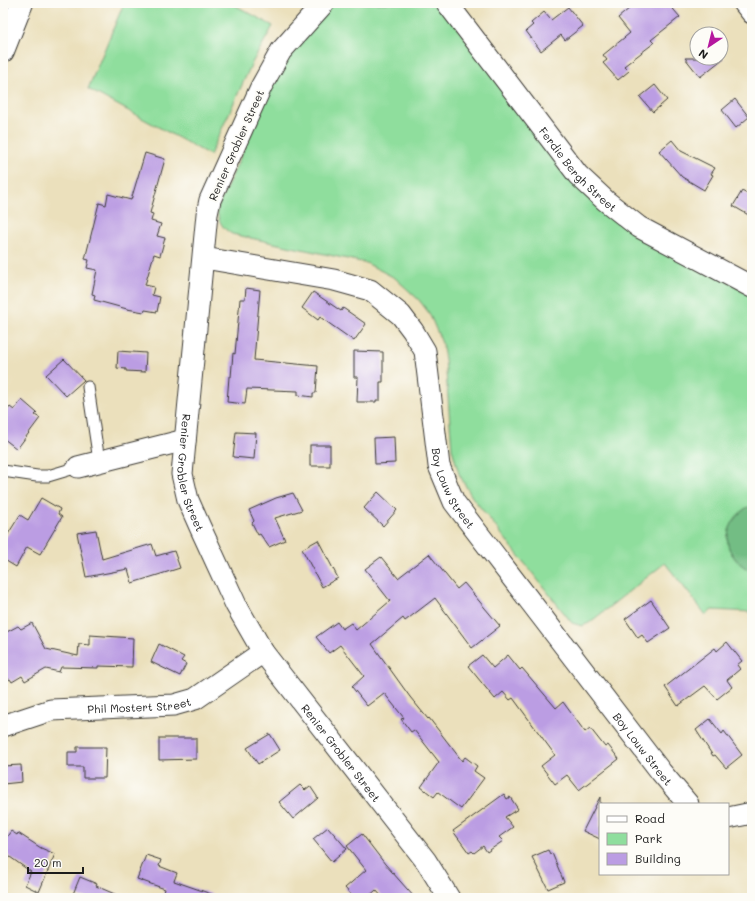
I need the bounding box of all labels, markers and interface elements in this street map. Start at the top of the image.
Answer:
north arrow [689,26,729,66]
text: N [695,46,711,63]
street label: Renier Grobler Street [205,87,267,203]
street label: Ferdie Bergh Street [536,124,620,215]
street label: Renier Grobler Street [175,413,208,534]
street label: Boy Louw Street [429,447,479,531]
street label: Phil Mostert Street [87,693,193,716]
street label: Renier Grobler Street [299,701,384,805]
street label: Boy Louw Street [610,709,676,788]
legend [599,803,729,875]
text: Road [635,810,665,826]
text: Park [635,830,662,846]
scale bar [28,849,83,875]
text: Building [635,850,681,866]
text: 20 m [34,854,62,870]

